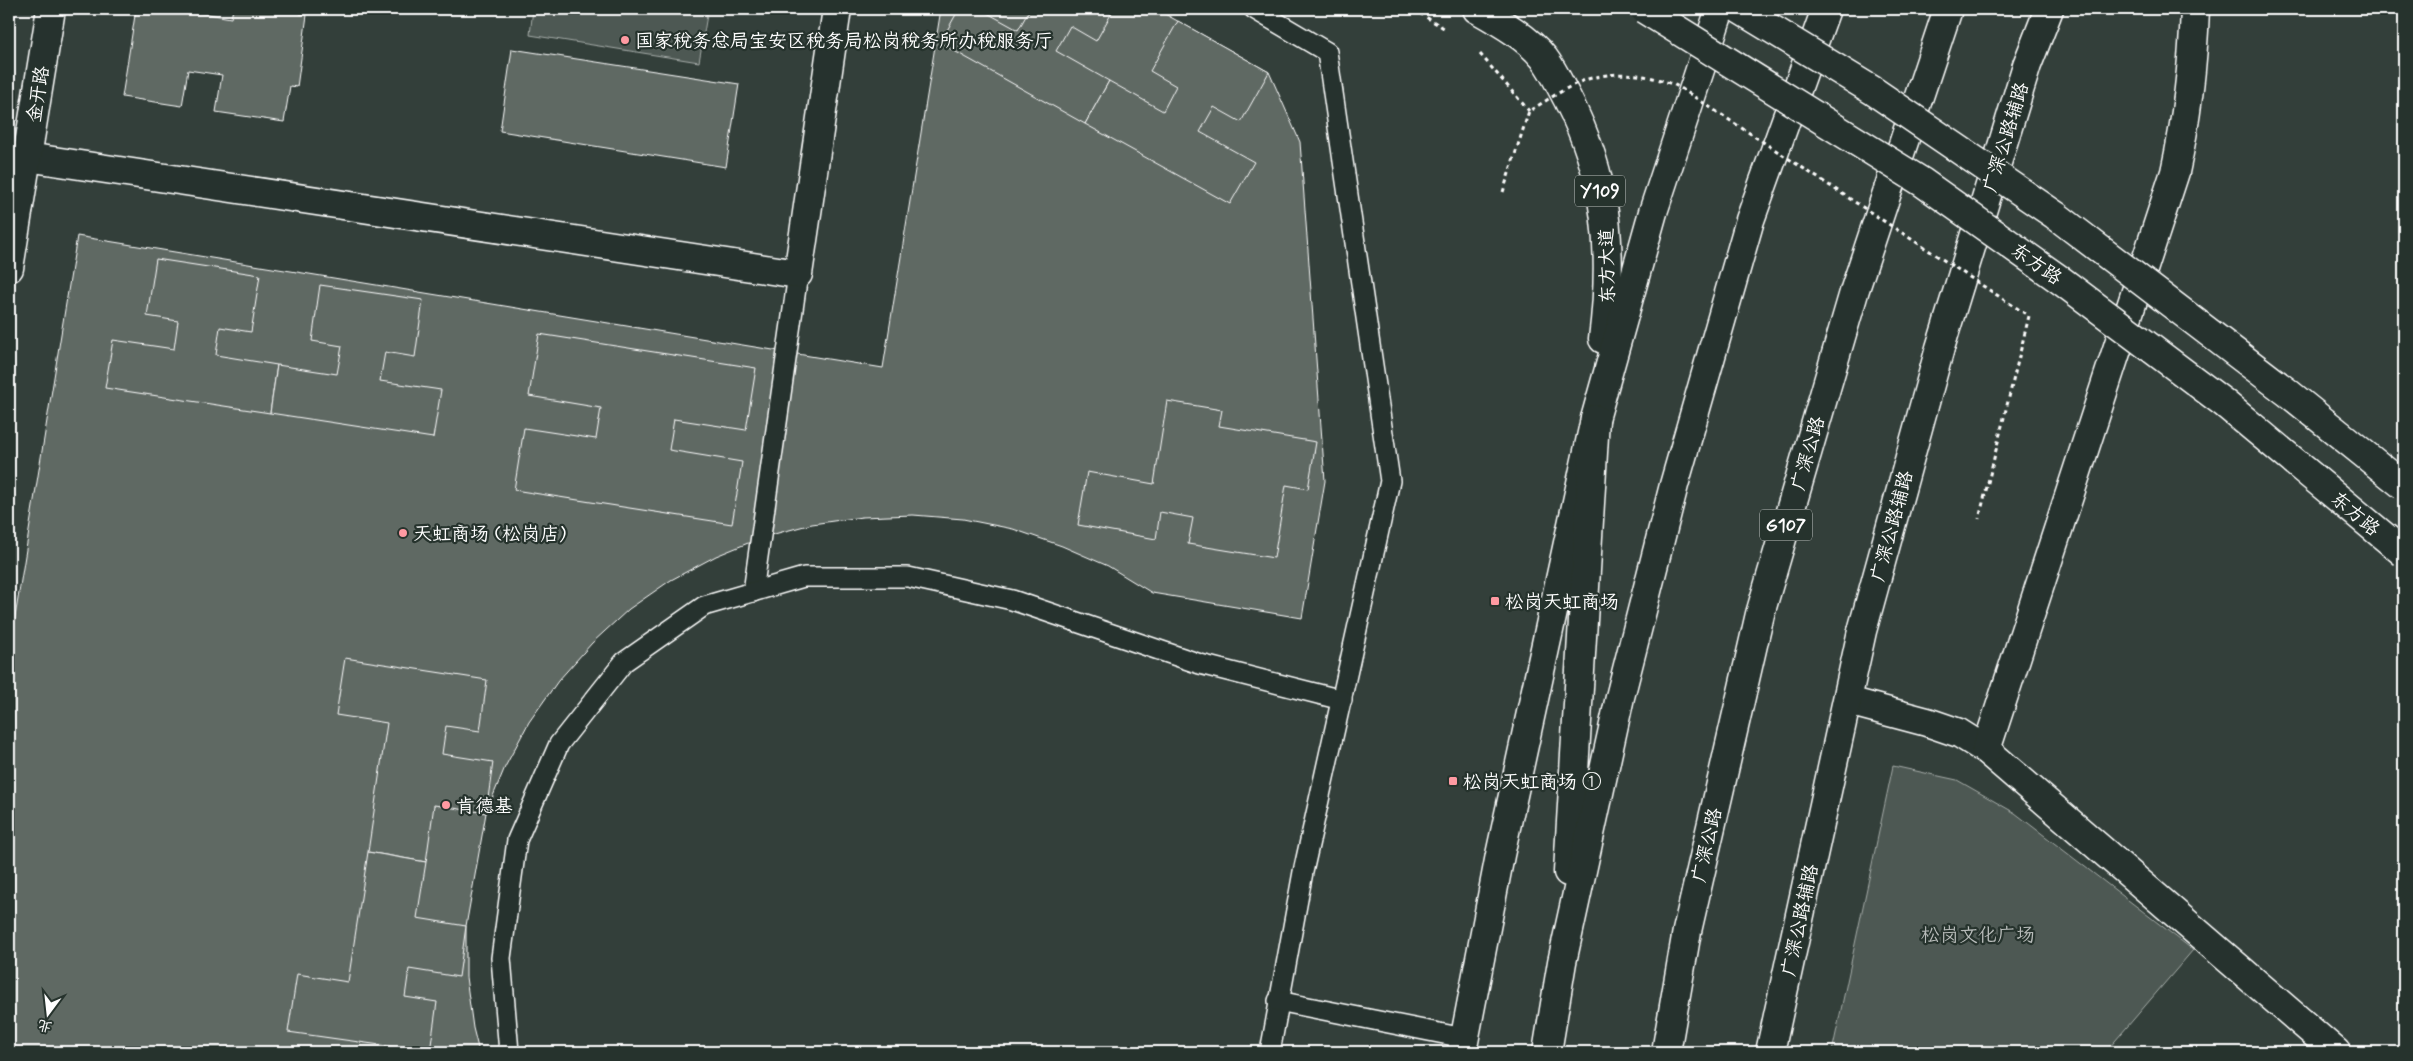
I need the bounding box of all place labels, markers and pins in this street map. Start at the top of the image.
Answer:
place label: 国家税务总局宝安区税务局松岗税务所办税服务厅 [635,29,1053,54]
marker: 国家税务总局宝安区税务局松岗税务所办税服务厅 [619,34,631,46]
place label: 天虹商场 (松岗店) [413,522,566,547]
marker: 天虹商场 (松岗店) [397,527,409,539]
place label: 松岗天虹商场 [1505,590,1619,615]
marker: 松岗天虹商场 [1489,595,1501,607]
place label: 松岗天虹商场 ① [1463,770,1601,795]
marker: 松岗天虹商场 ① [1447,775,1459,787]
place label: 肯德基 [456,794,513,819]
marker: 肯德基 [440,799,452,811]

